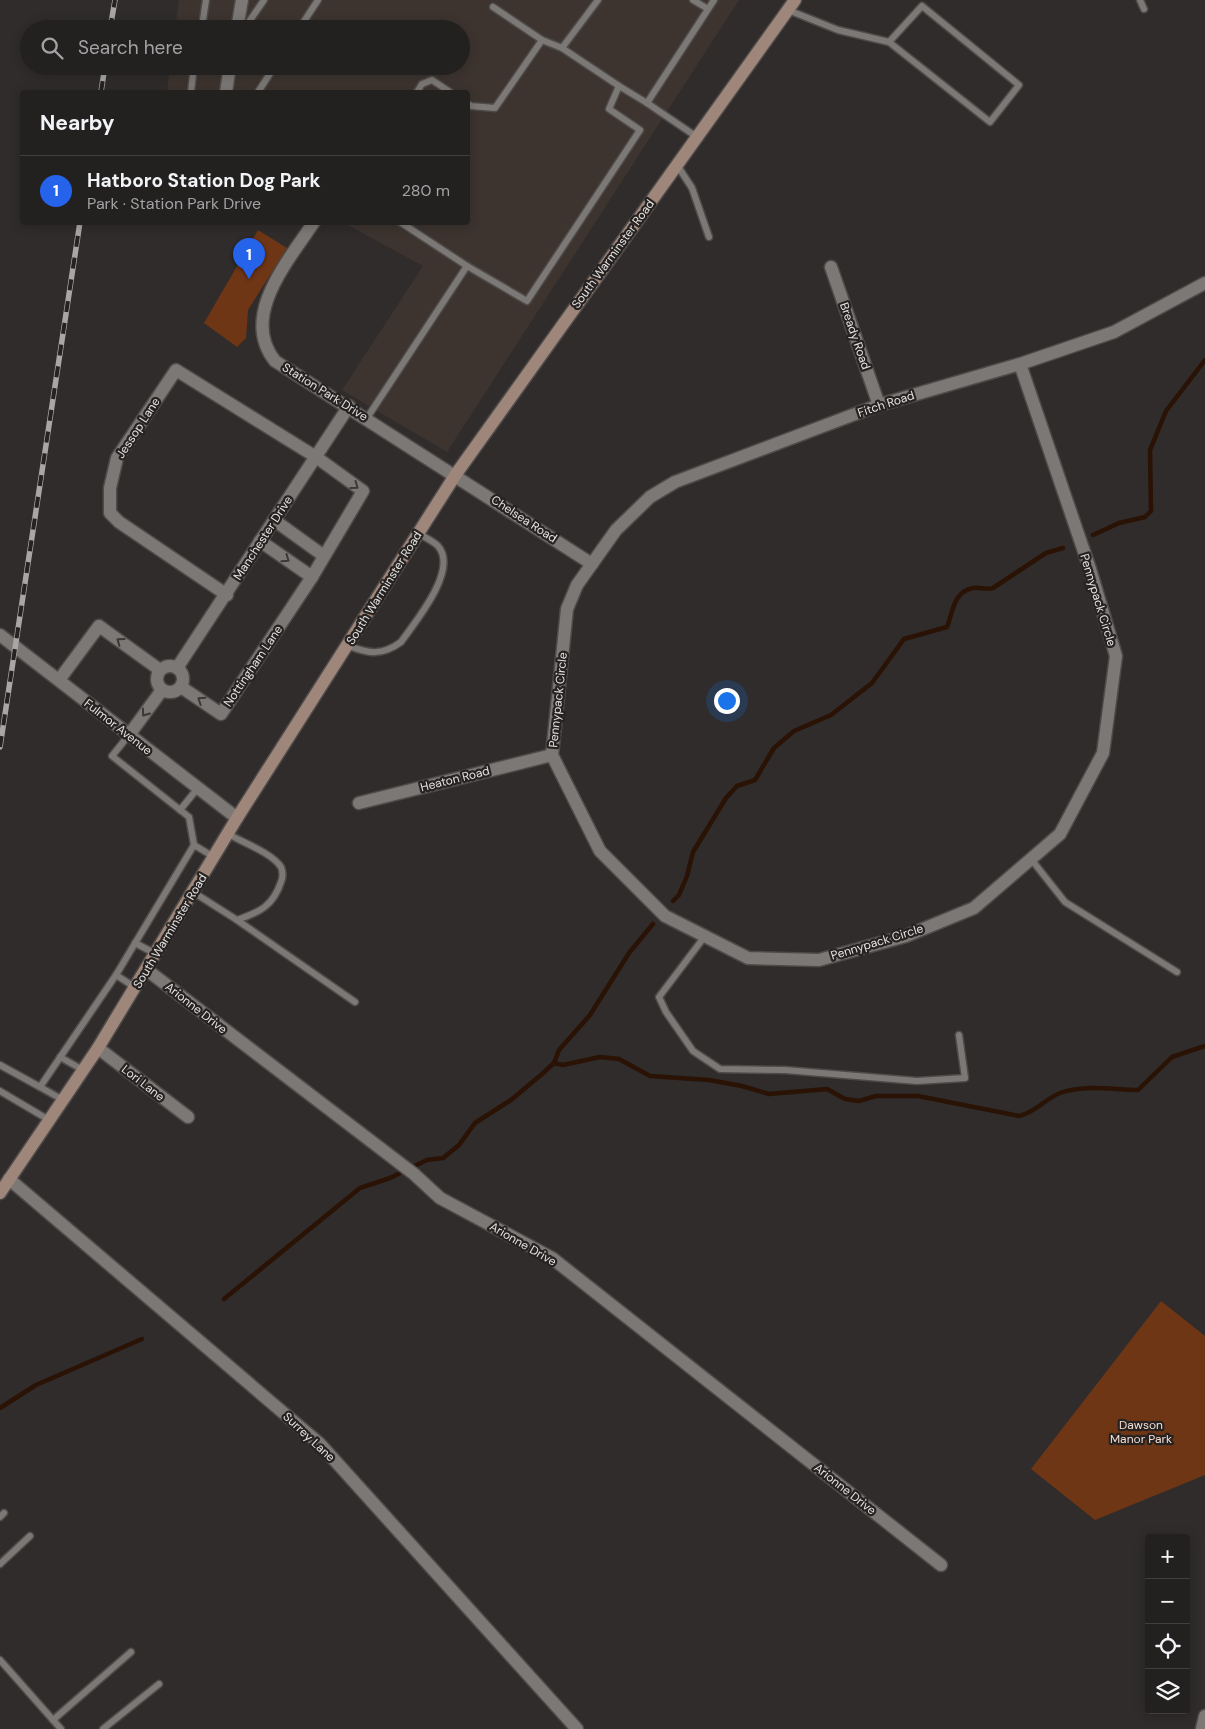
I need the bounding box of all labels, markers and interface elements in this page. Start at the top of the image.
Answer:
search box [20,20,470,75]
icon: search [38,34,66,62]
text: Search here [78,35,183,60]
text: Nearby [40,109,114,137]
text: Hatboro Station Dog Park [87,168,321,193]
text: 1 [53,180,59,201]
text: 280 m [402,180,450,201]
text: Park · Station Park Drive [87,193,261,214]
street label: South Warminster Road [568,196,658,312]
pin: 1 [233,238,265,279]
street label: Bready Road [836,300,874,372]
street label: Station Park Drive [279,359,371,425]
street label: Fitch Road [856,387,916,421]
street label: Jessop Lane [112,394,164,461]
one-way arrow [349,480,359,489]
street label: Chelsea Road [488,492,560,546]
street label: Manchester Drive [230,493,296,583]
street label: South Warminster Road [343,528,425,648]
street label: Pennypack Circle [1076,552,1120,648]
one-way arrow [280,553,290,562]
street label: Nottingham Lane [220,622,286,710]
one-way arrow [116,638,126,647]
street label: Pennypack Circle [545,651,571,749]
your location [714,688,740,714]
street label: Fulmor Avenue [81,695,155,759]
one-way arrow [197,697,206,706]
one-way arrow [142,707,151,717]
street label: Heaton Road [419,763,491,795]
street label: South Warminster Road [129,871,211,991]
street label: Pennypack Circle [829,920,925,964]
street label: Arionne Drive [162,979,230,1037]
street label: Lori Lane [118,1061,168,1105]
street label: Arionne Drive [487,1218,559,1270]
street label: Surrey Lane [280,1409,339,1465]
park label: Dawson Manor Park [1110,1417,1172,1447]
street label: Arionne Drive [811,1460,879,1518]
map controls [1145,1534,1190,1714]
button: + [1145,1534,1190,1579]
button: − [1145,1579,1190,1624]
button: locate [1145,1624,1190,1669]
button: layers [1145,1669,1190,1714]

